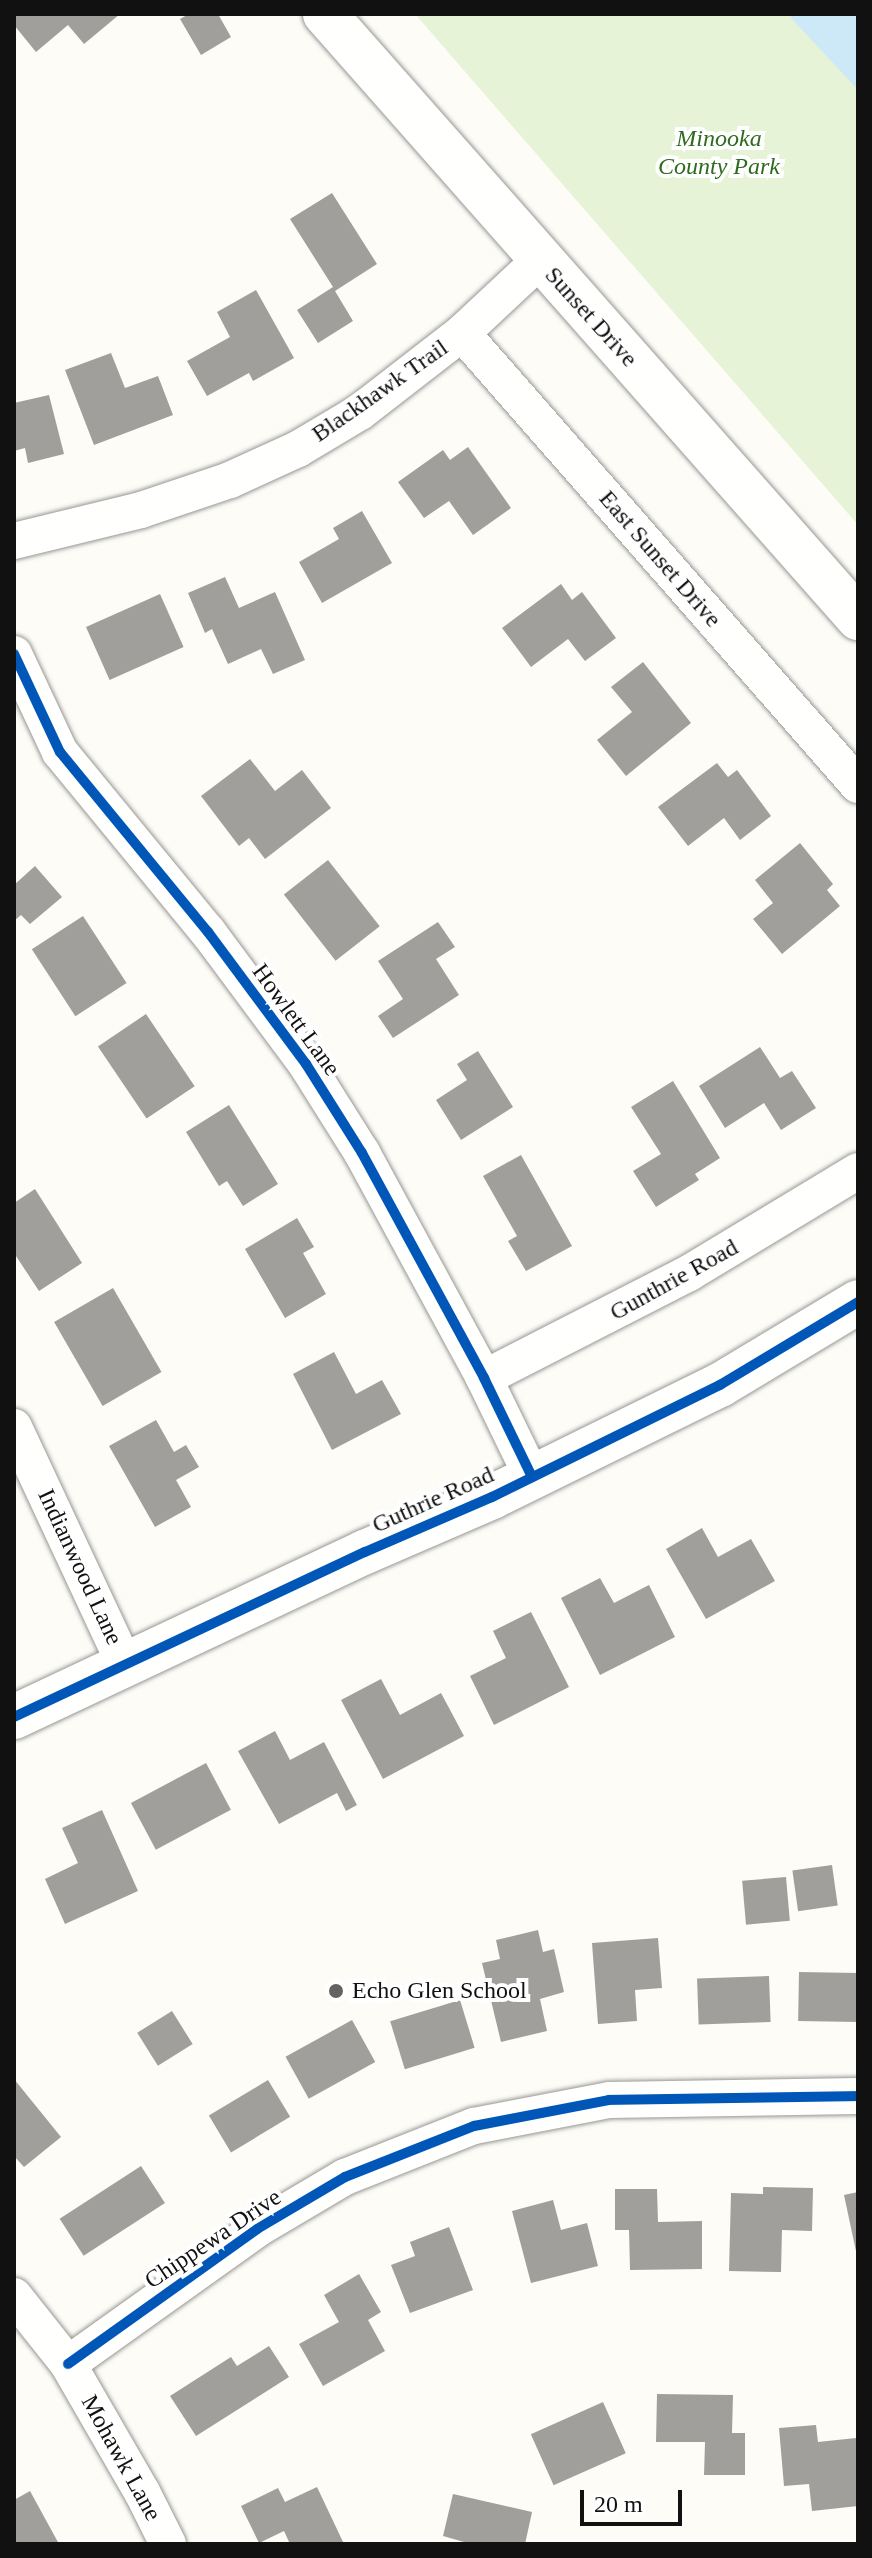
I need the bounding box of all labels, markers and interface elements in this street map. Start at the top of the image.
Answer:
park label: Minooka County Park [658,125,780,181]
street label: Sunset Drive [539,261,643,373]
street label: Blackhawk Trail [306,333,454,449]
street label: East Sunset Drive [593,485,727,633]
street label: Howlett Lane [246,958,346,1082]
street label: Gunthrie Road [605,1233,743,1327]
street label: Guthrie Road [368,1460,498,1540]
street label: Indianwood Lane [31,1485,129,1649]
place label: Echo Glen School [352,1977,527,2005]
marker: Echo Glen School [327,1982,345,2000]
street label: Chippewa Drive [139,2183,287,2295]
street label: Mohawk Lane [75,2390,167,2526]
scale bar [584,2474,686,2524]
text: 20 m [594,2491,643,2517]

